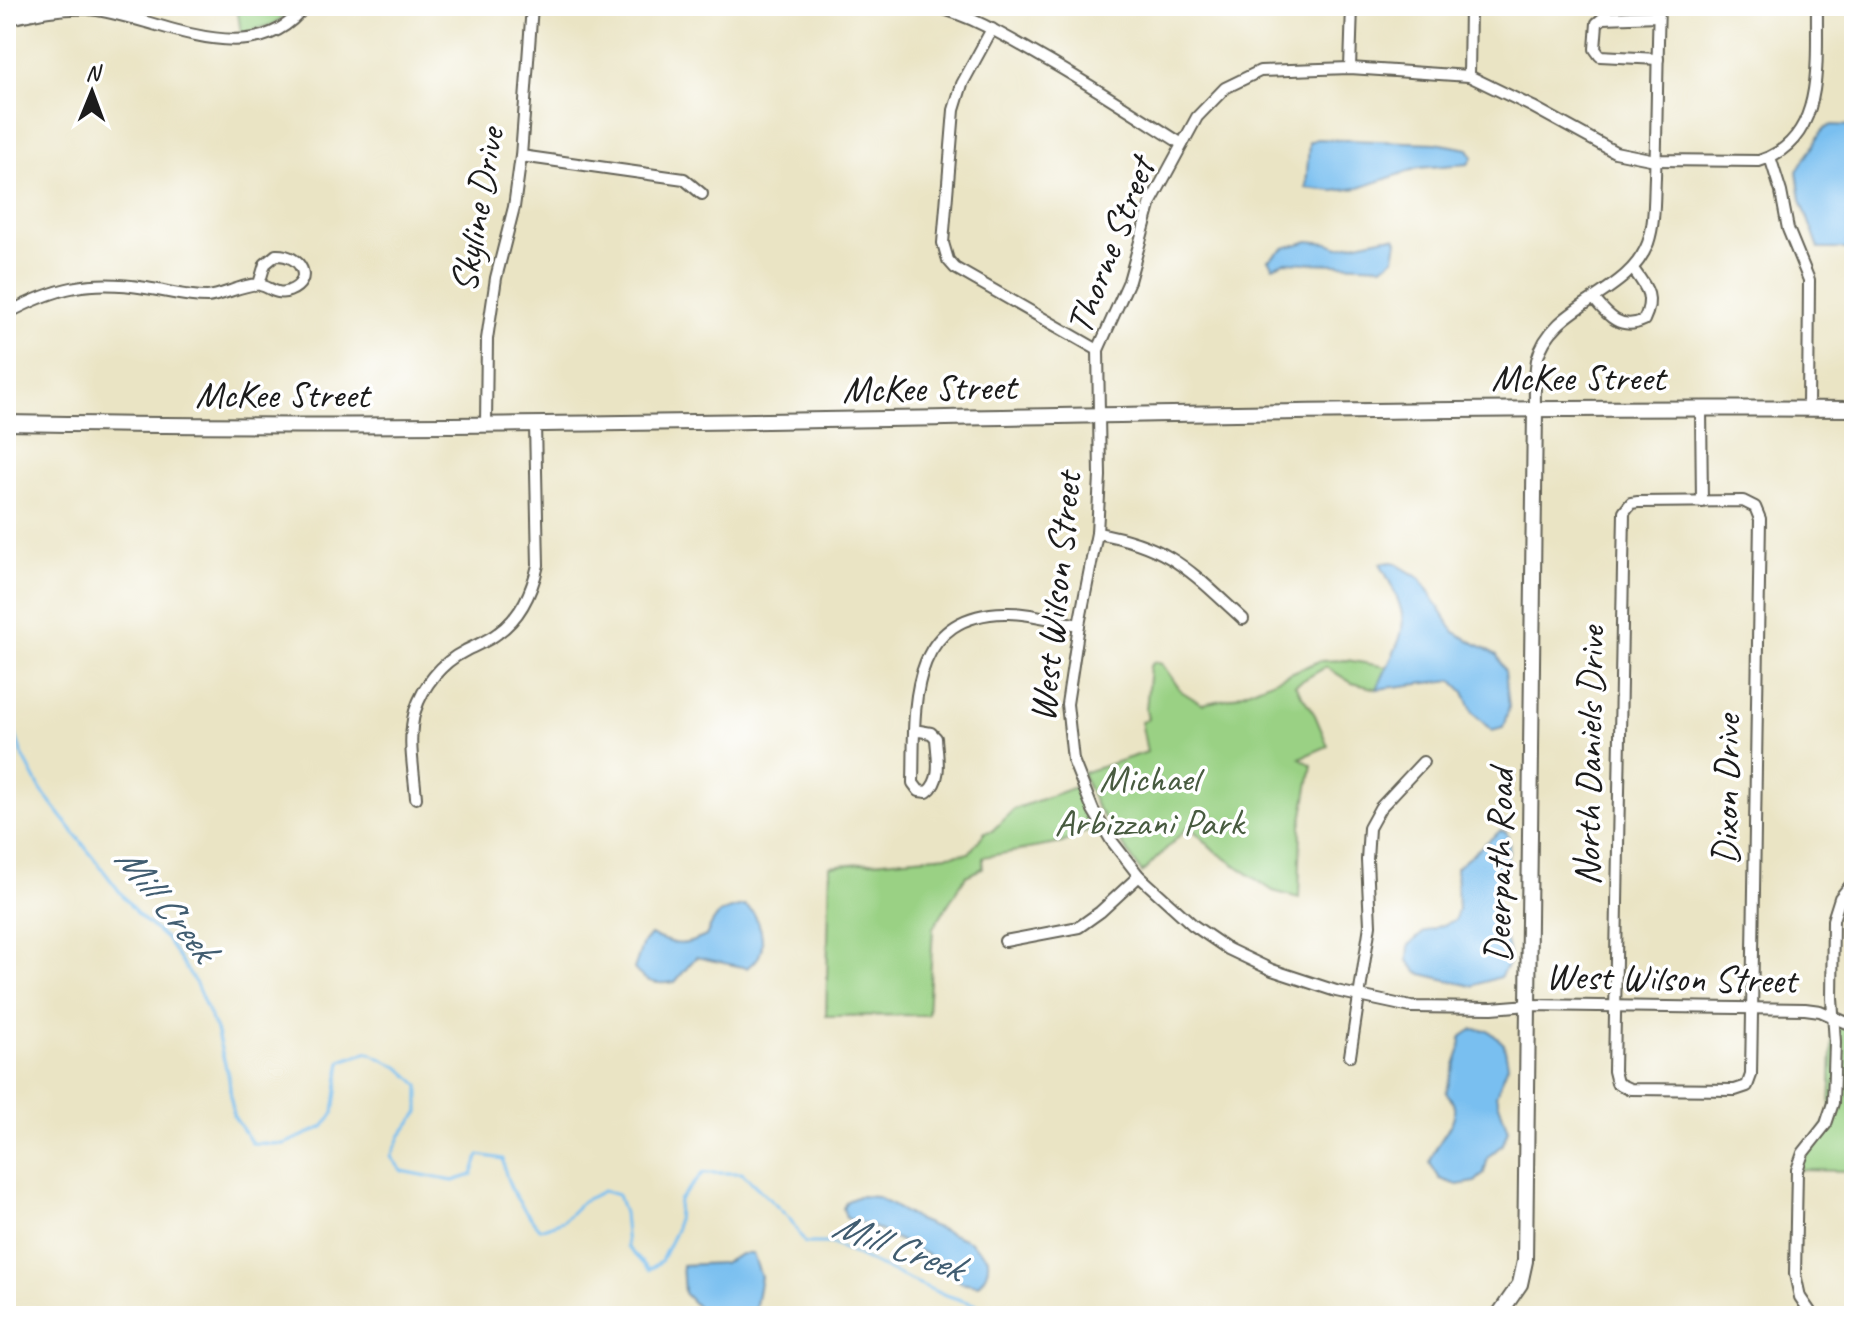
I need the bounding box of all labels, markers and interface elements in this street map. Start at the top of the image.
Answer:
north arrow [52,52,132,132]
text: N [85,59,103,87]
street label: Skyline Drive [439,122,515,296]
street label: Thorne Street [1055,146,1167,340]
street label: McKee Street [1491,354,1668,401]
street label: McKee Street [842,363,1020,413]
street label: McKee Street [195,371,372,418]
street label: West Wilson Street [1019,467,1092,724]
street label: North Daniels Drive [1563,623,1615,886]
street label: Dixon Drive [1701,712,1751,865]
park label: Michael Arbizzani Park [1055,755,1247,846]
street label: Deerpath Road [1474,763,1524,963]
water label: Mill Creek [104,835,232,976]
street label: West Wilson Street [1545,952,1800,1004]
water label: Mill Creek [826,1200,976,1295]

